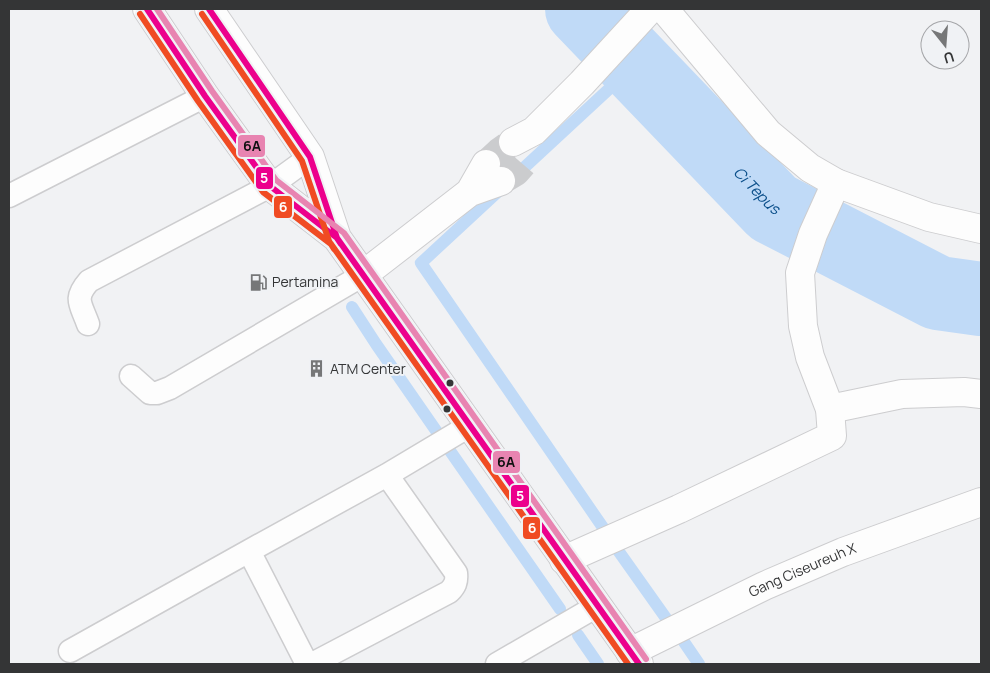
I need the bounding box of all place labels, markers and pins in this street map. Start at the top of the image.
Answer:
fuel station icon: Pertamina [248,272,268,292]
place label: Pertamina [272,272,338,291]
building icon: ATM Center [306,359,326,379]
place label: ATM Center [330,359,406,378]
unlabelled marker [445,378,455,388]
unlabelled marker [442,404,452,414]

